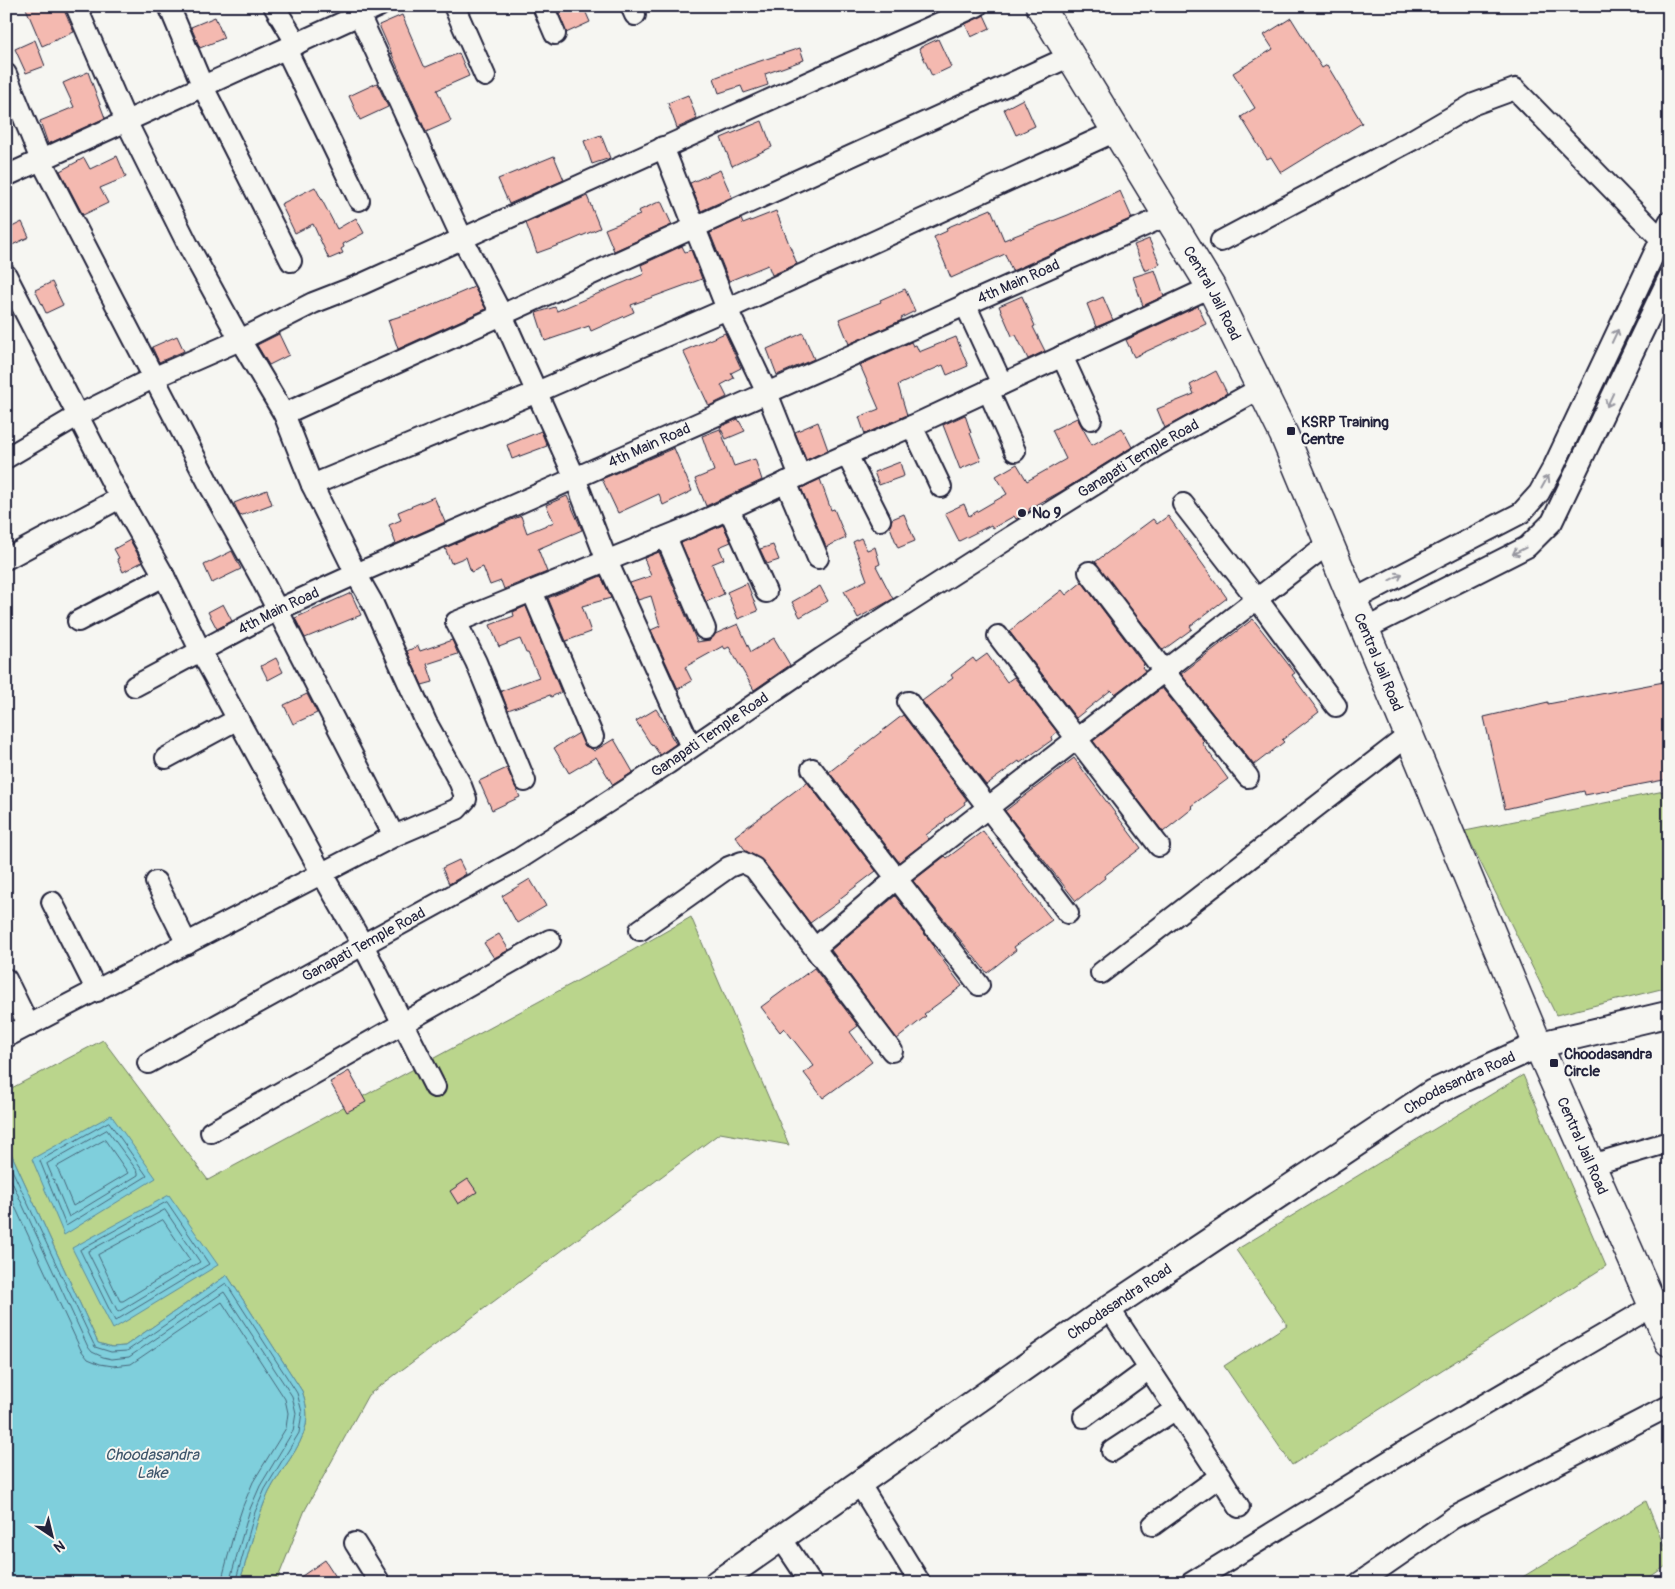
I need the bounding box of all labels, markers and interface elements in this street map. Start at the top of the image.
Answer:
street label: Central Jail Road [1178,243,1245,344]
street label: 4th Main Road [974,255,1063,308]
one-way arrow [1611,329,1621,344]
one-way arrow [1605,392,1614,407]
place label: KSRP Training Centre [1301,413,1389,449]
street label: Ganapati Temple Road [1074,415,1202,503]
street label: 4th Main Road [605,419,693,472]
marker: KSRP Training Centre [1285,425,1297,437]
one-way arrow [1540,475,1550,490]
place label: No 9 [1032,504,1061,523]
marker: No 9 [1016,507,1028,519]
one-way arrow [1511,546,1526,556]
one-way arrow [1388,572,1403,581]
street label: 4th Main Road [235,583,322,639]
street label: Central Jail Road [1349,610,1407,714]
street label: Ganapati Temple Road [648,688,772,782]
street label: Ganapati Temple Road [299,903,429,986]
place label: Choodasandra Circle [1564,1045,1652,1081]
street label: Choodasandra Road [1400,1047,1519,1119]
marker: Choodasandra Circle [1548,1057,1560,1069]
street label: Central Jail Road [1552,1094,1612,1198]
street label: Choodasandra Road [1064,1260,1176,1344]
water label: Choodasandra Lake [105,1445,201,1483]
north arrow [28,1512,78,1562]
text: N [50,1537,68,1556]

